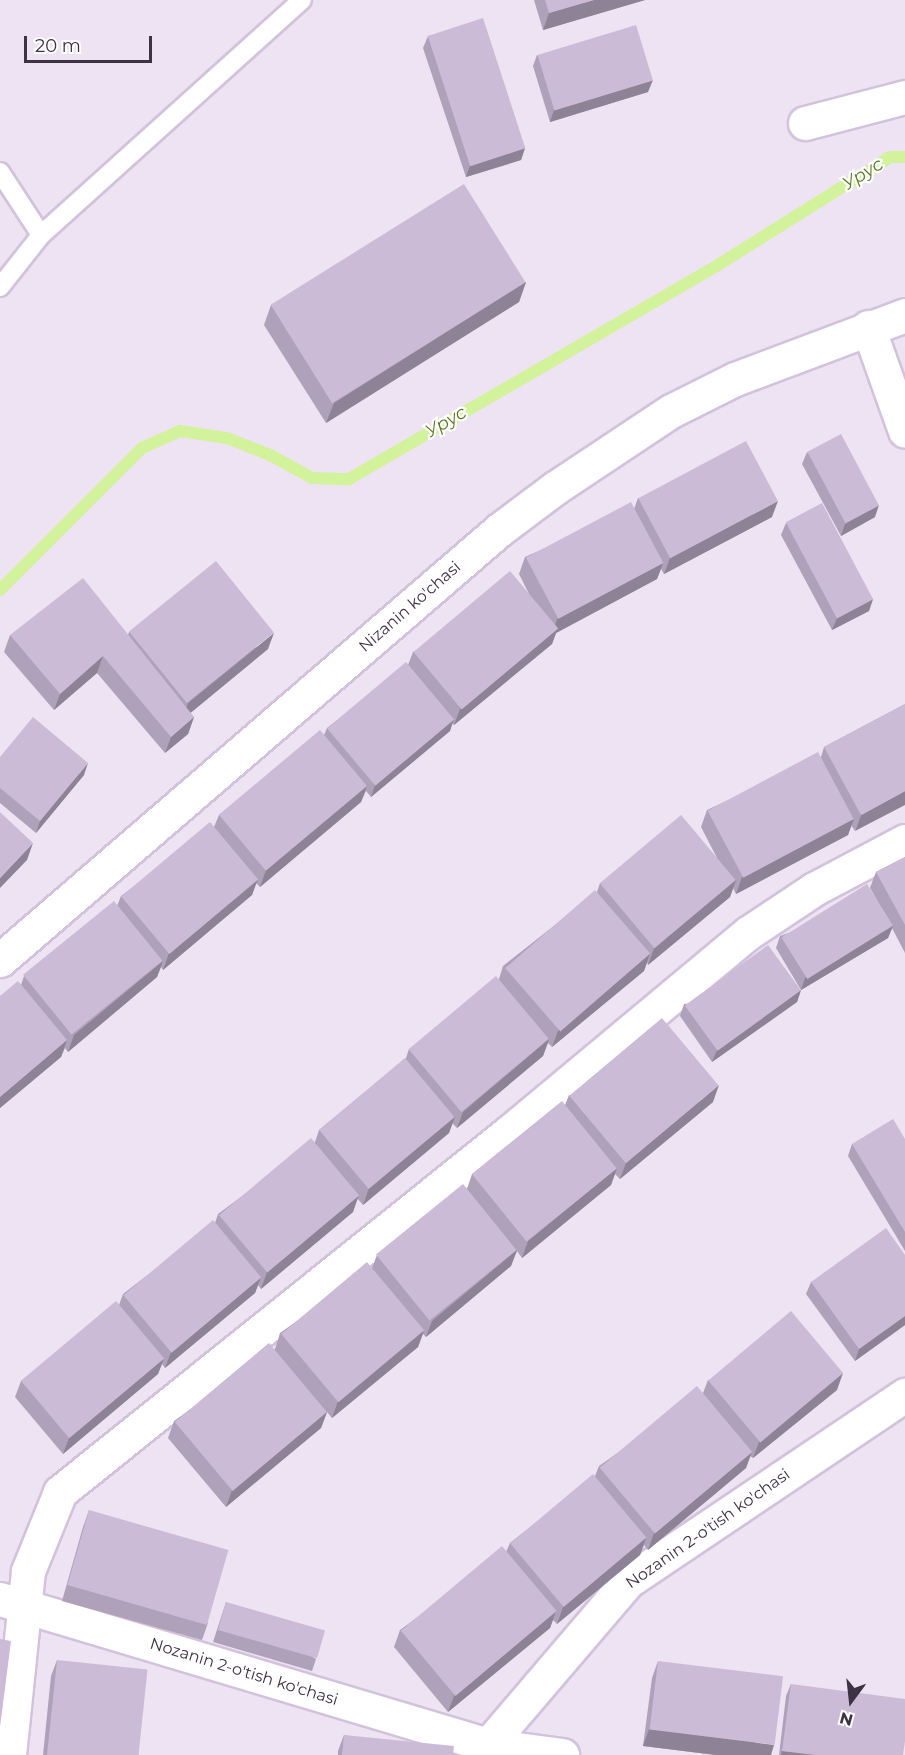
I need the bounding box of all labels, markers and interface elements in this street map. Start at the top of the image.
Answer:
scale bar [27,24,154,62]
text: 20 m [35,35,81,57]
water label: Урус [839,153,887,195]
water label: Урус [422,402,470,442]
street label: Nizanin ko'chasi [355,558,465,656]
street label: Nozanin 2-o'tish ko'chasi [622,1465,794,1593]
street label: Nozanin 2-o'tish ko'chasi [148,1634,340,1710]
north arrow [821,1671,881,1731]
text: N [838,1708,855,1730]

